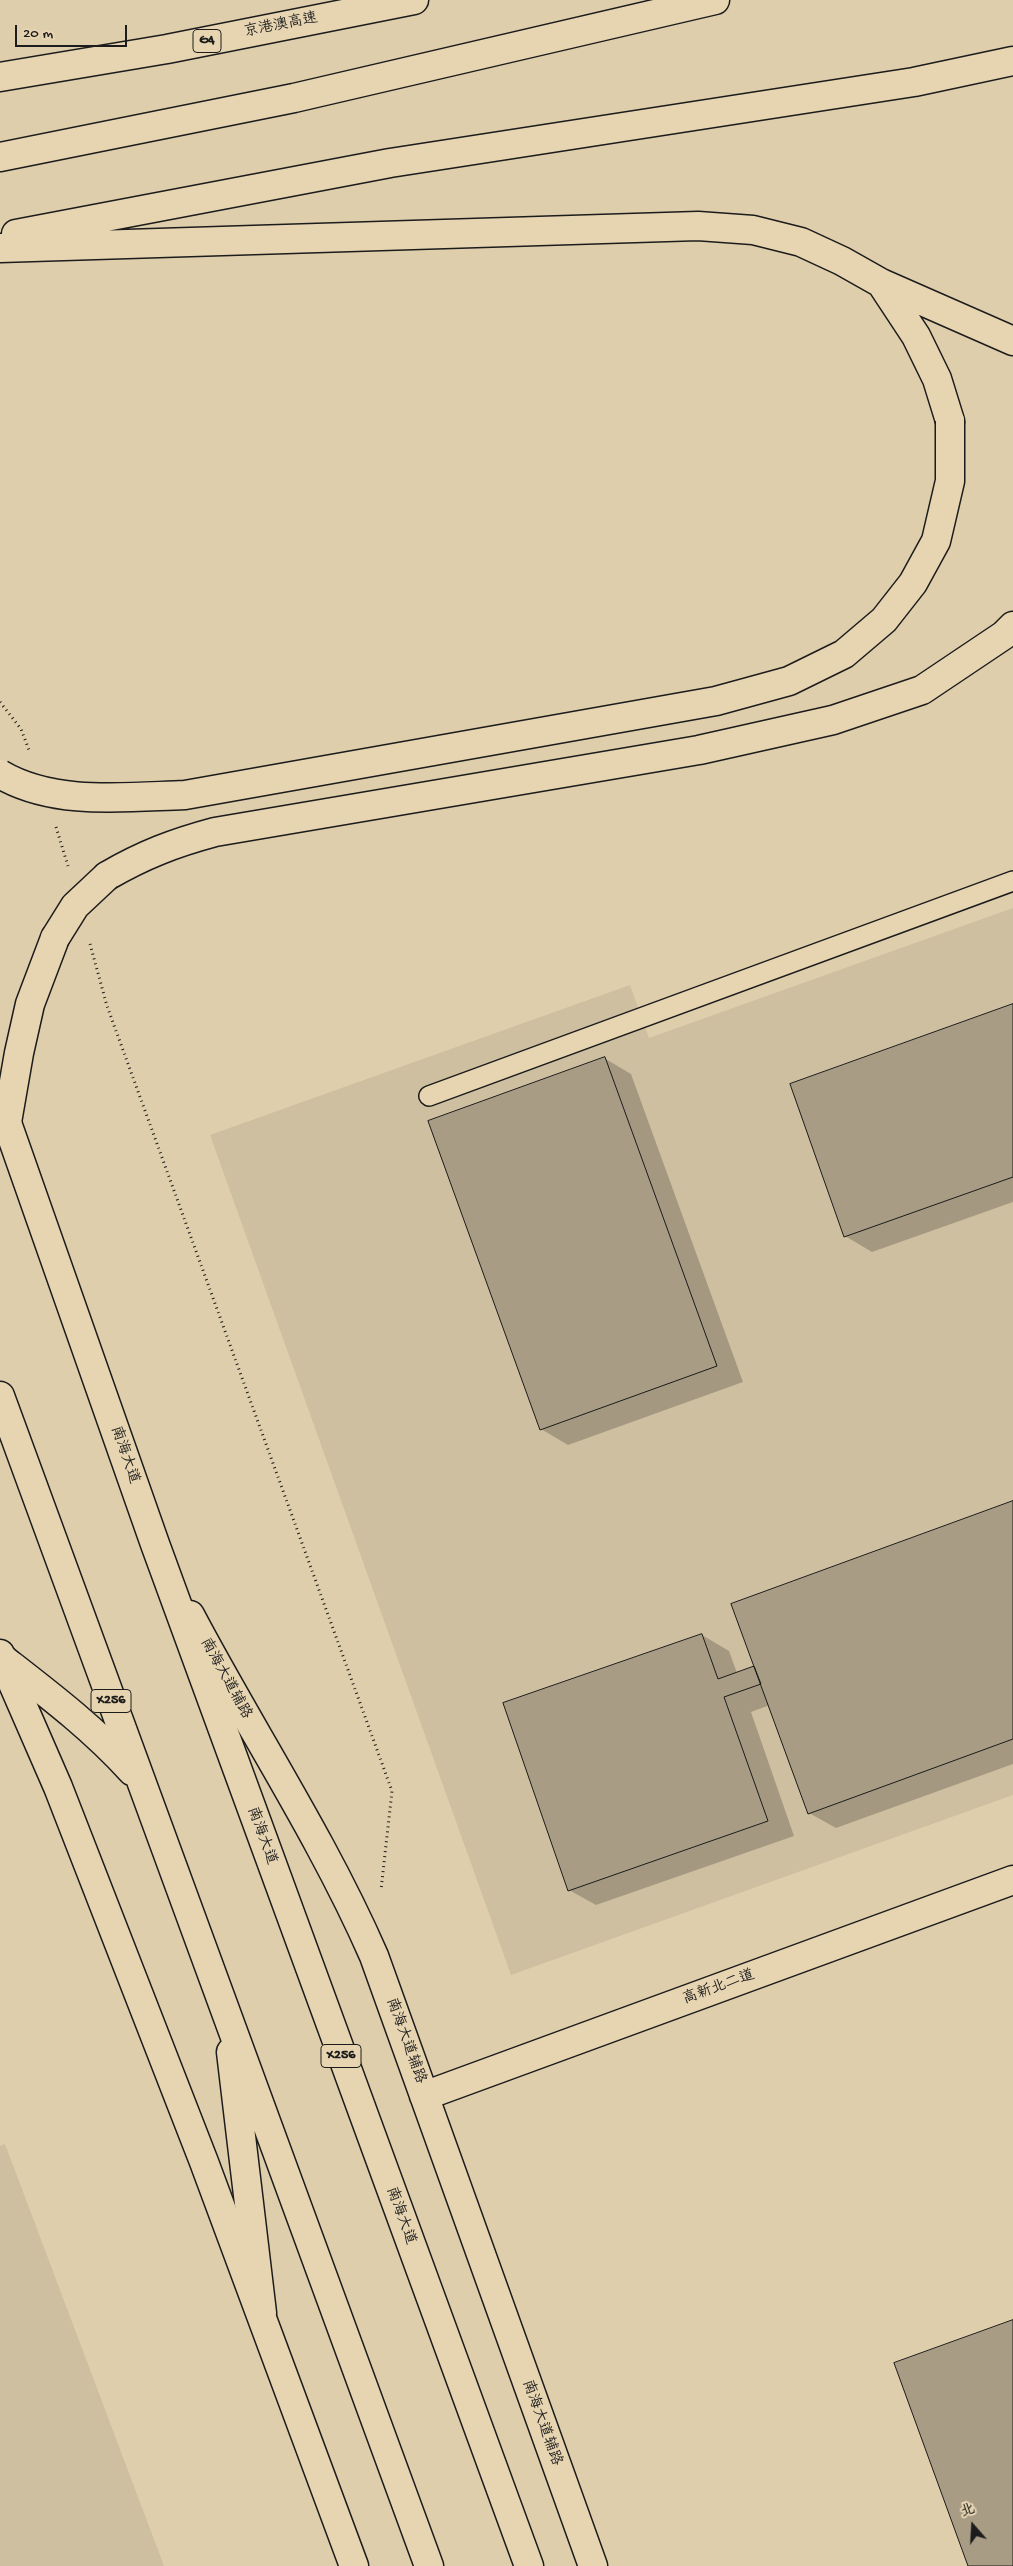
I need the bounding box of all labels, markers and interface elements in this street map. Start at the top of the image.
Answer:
street label: 京港澳高速 [242,10,320,42]
scale bar [18,15,130,47]
text: 20 m [23,25,53,43]
road number: G4 [193,29,221,52]
street label: 南海大道 [106,1424,142,1486]
street label: 南海大道辅路 [195,1635,255,1723]
road number: X256 [91,1690,131,1712]
street label: 南海大道 [242,1805,280,1867]
street label: 高新北二道 [681,1967,757,2009]
street label: 南海大道辅路 [381,1996,429,2086]
road number: X256 [321,2044,361,2068]
street label: 南海大道 [381,2185,419,2247]
street label: 南海大道辅路 [517,2378,565,2468]
north arrow [948,2501,998,2551]
text: 北 [959,2501,977,2522]

